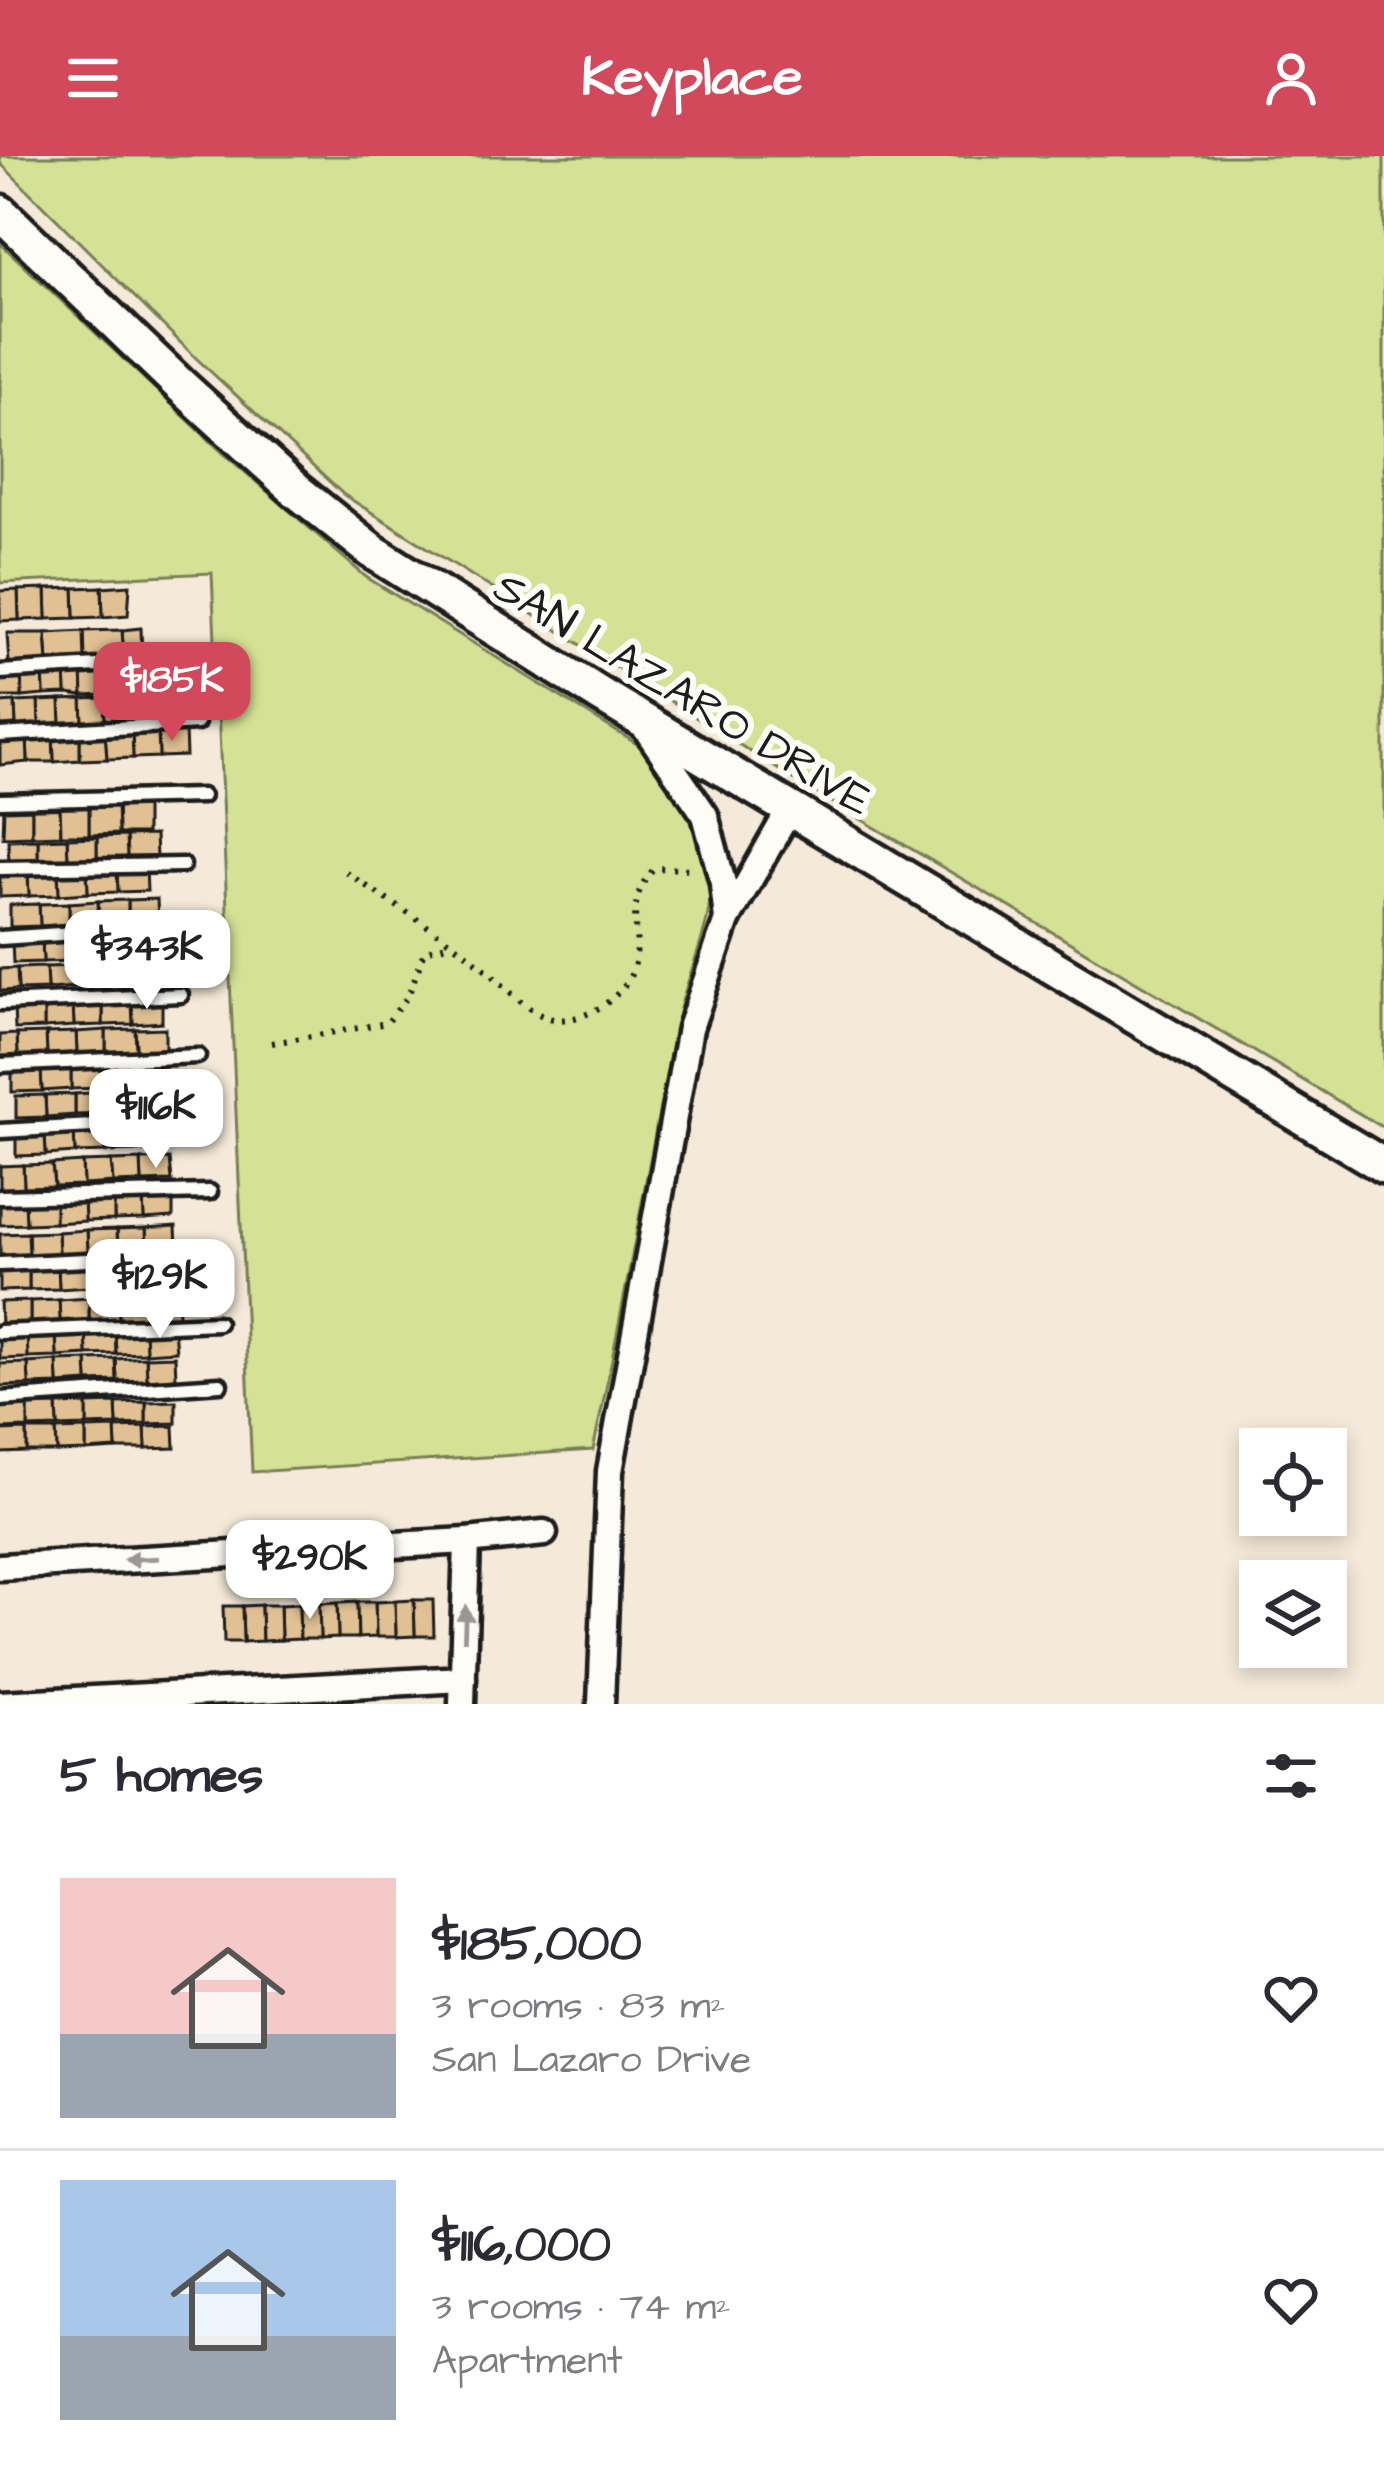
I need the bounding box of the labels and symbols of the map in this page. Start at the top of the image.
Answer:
street label: SAN LAZARO DRIVE [482,557,883,832]
pin: $185K [88,642,256,744]
pin: $343K [63,910,231,1012]
pin: $116K [72,1069,240,1171]
pin: $129K [76,1239,244,1341]
pin: $290K [226,1520,394,1622]
one-way arrow [121,1550,159,1569]
one-way arrow [455,1603,474,1641]

